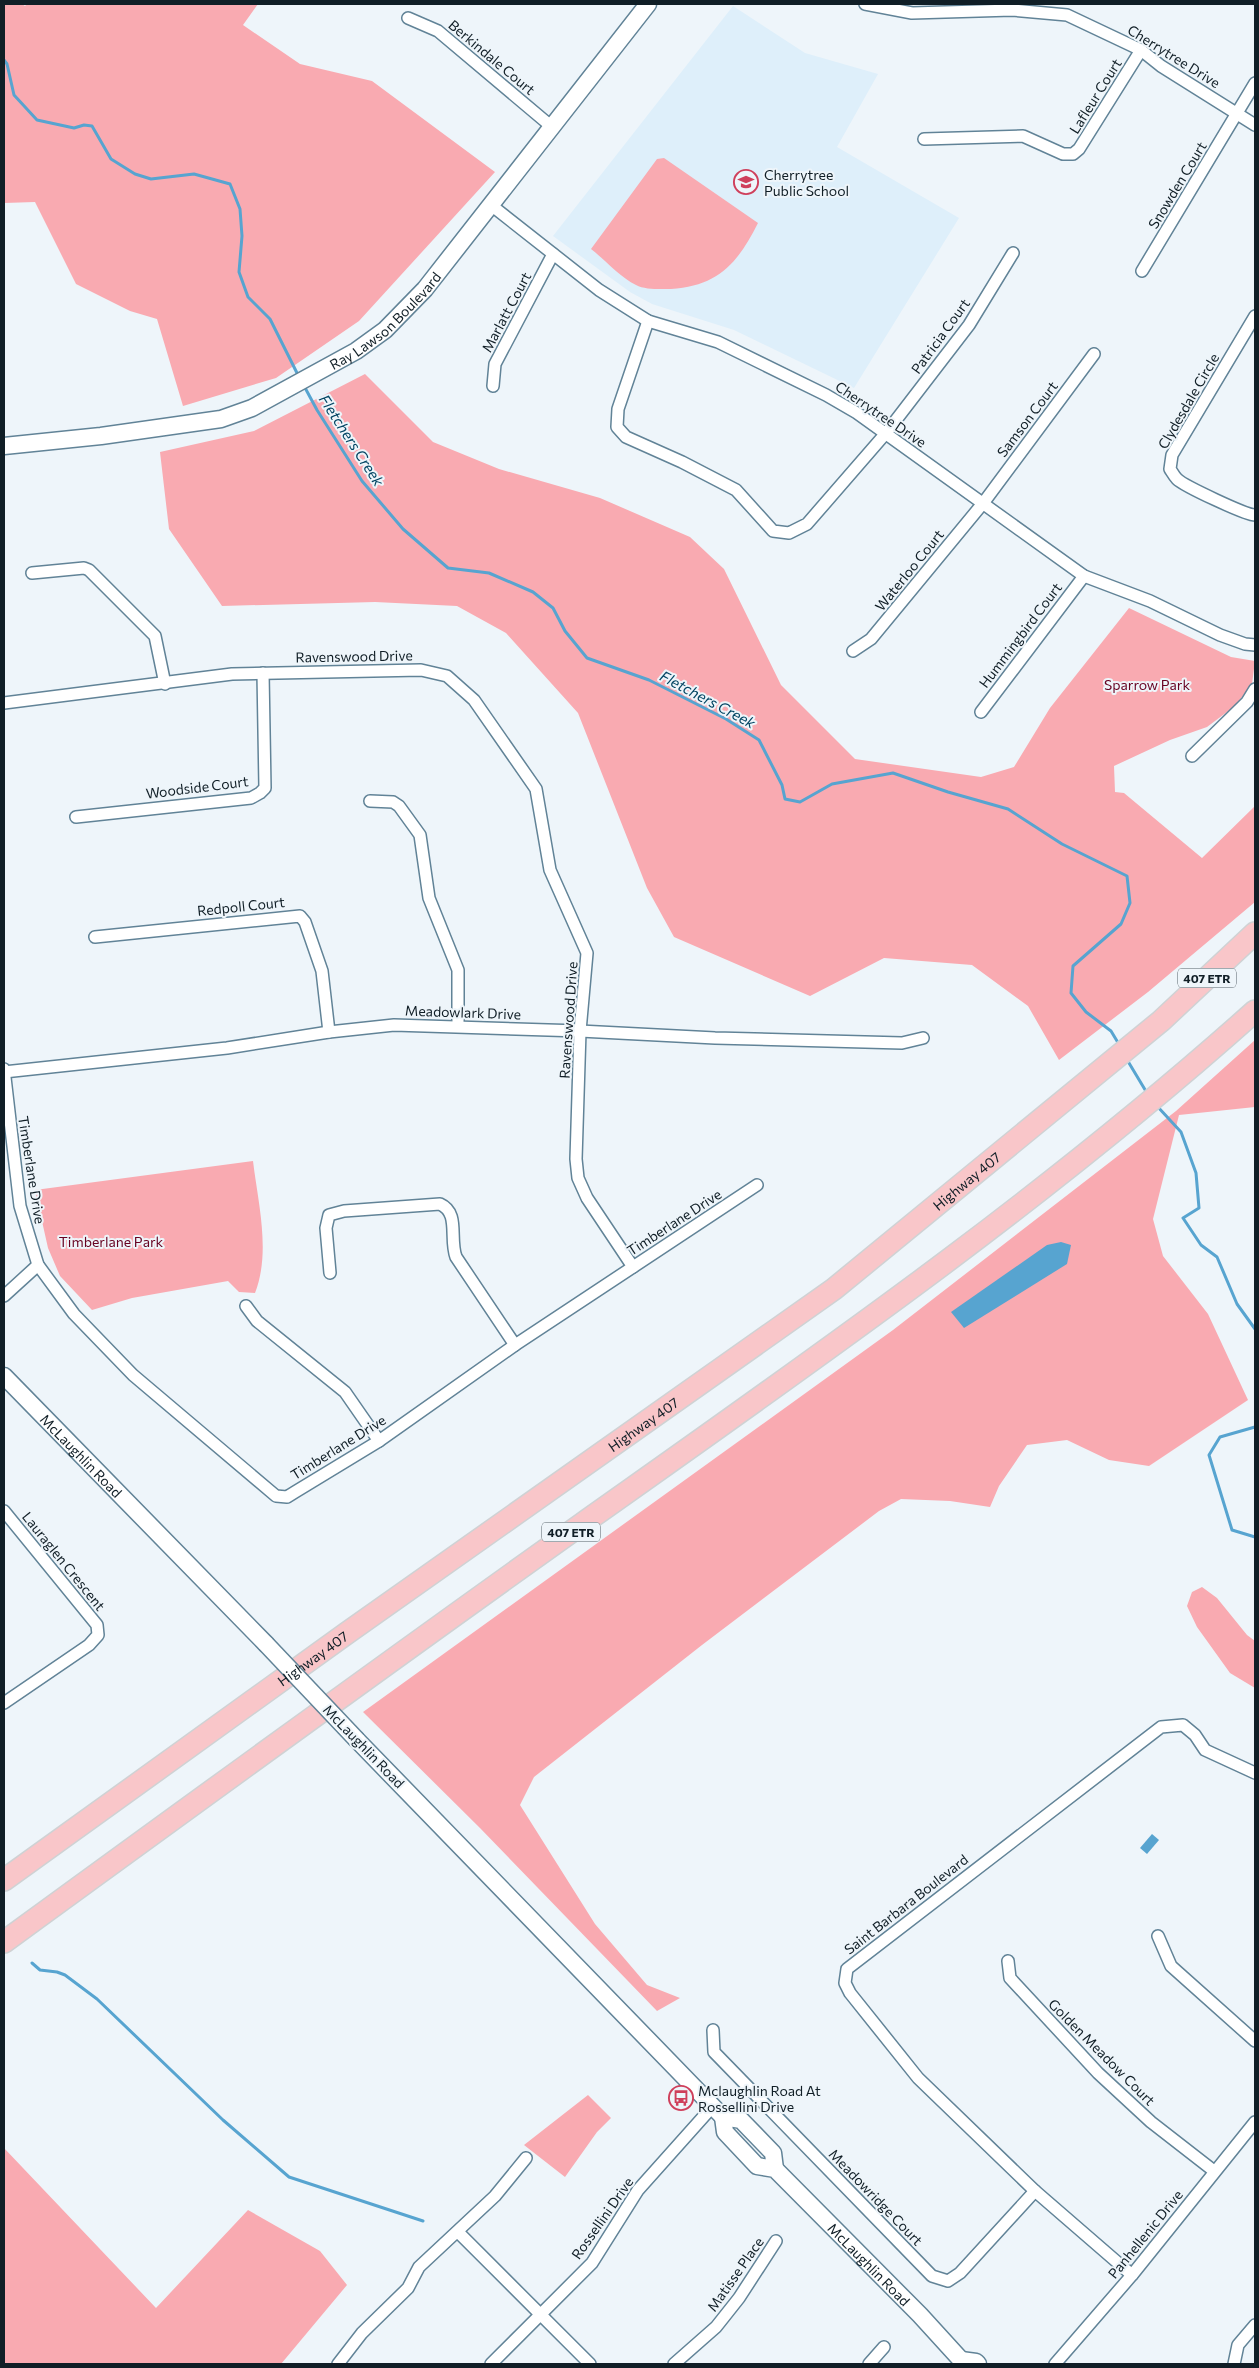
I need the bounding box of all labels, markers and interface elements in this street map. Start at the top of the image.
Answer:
street label: Berkindale Court [445,16,539,98]
street label: Cherrytree Drive [1125,21,1223,91]
street label: Lafleur Court [1065,55,1125,137]
street label: Snowden Court [1144,138,1210,232]
place label: Cherrytree Public School [764,166,849,199]
school or university icon: Cherrytree Public School [733,169,759,195]
street label: Ray Lawson Boulevard [326,268,444,373]
street label: Marlatt Court [478,269,534,355]
street label: Patricia Court [907,295,973,377]
street label: Clydesdale Circle [1154,350,1222,452]
street label: Cherrytree Drive [832,377,930,451]
street label: Samson Court [993,378,1061,460]
water label: Fletchers Creek [316,391,389,490]
street label: Waterloo Court [871,526,947,614]
street label: Hummingbird Court [975,579,1065,691]
street label: Ravenswood Drive [295,646,413,666]
water label: Fletchers Creek [657,666,760,732]
park label: Sparrow Park [1104,676,1190,693]
street label: Woodside Court [145,772,250,802]
street label: Redpoll Court [196,893,286,919]
street label: Ravenswood Drive [555,961,581,1079]
road number: 407 ETR [1178,968,1236,988]
street label: Meadowlark Drive [405,1001,521,1023]
street label: Timberlane Drive [15,1115,49,1225]
street label: Highway 407 [929,1148,1004,1213]
street label: Timberlane Drive [624,1185,724,1259]
park label: Timberlane Park [59,1233,164,1250]
street label: Highway 407 [604,1393,682,1455]
street label: McLaughlin Road [37,1410,126,1501]
street label: Timberlane Drive [287,1411,389,1483]
street label: Lauraglen Crescent [19,1508,109,1614]
road number: 407 ETR [542,1522,600,1541]
street label: Highway 407 [274,1627,351,1689]
street label: McLaughlin Road [320,1701,408,1791]
street label: Saint Barbara Boulevard [841,1850,971,1958]
street label: Golden Meadow Court [1045,1995,1159,2109]
place label: Mclaughlin Road At Rossellini Drive [698,2082,821,2115]
bus stop icon: Mclaughlin Road At Rossellini Drive [668,2085,694,2111]
street label: Meadowridge Court [826,2145,927,2249]
street label: Rossellini Drive [567,2174,637,2262]
street label: Panhellenic Drive [1104,2186,1186,2282]
street label: McLaughlin Road [825,2219,914,2309]
street label: Matisse Place [703,2234,767,2314]

